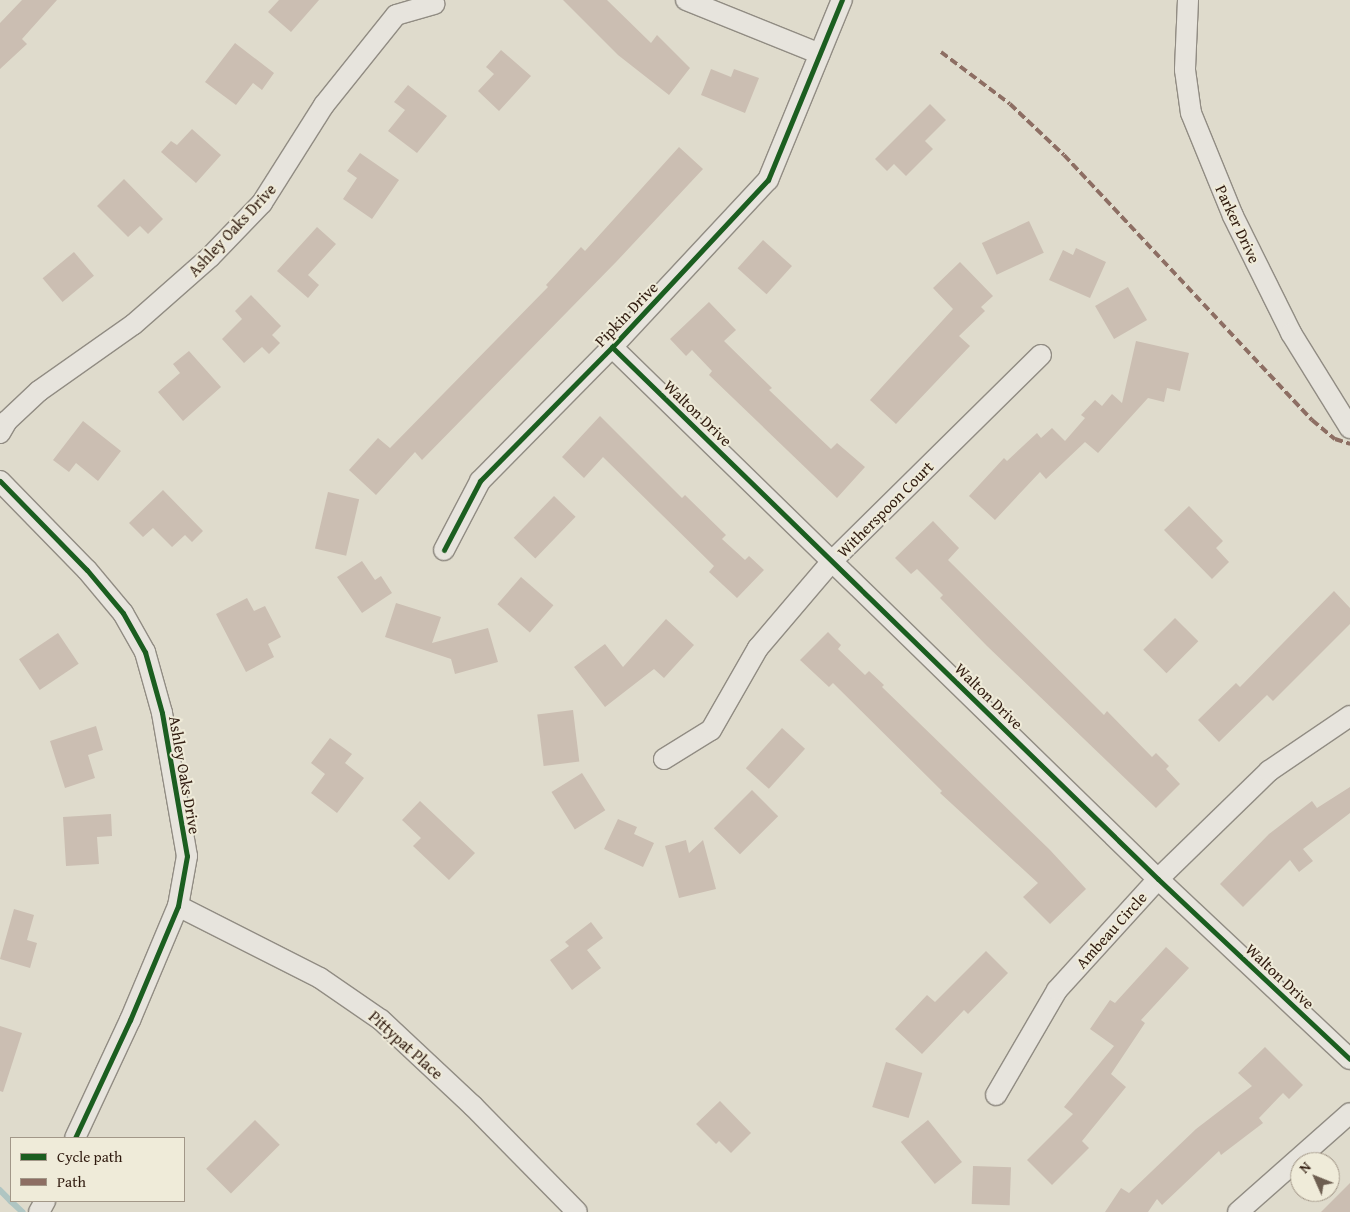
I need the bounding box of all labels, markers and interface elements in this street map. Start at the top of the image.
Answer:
street label: Ashley Oaks Drive [184,180,280,280]
street label: Parker Drive [1212,182,1264,266]
street label: Pipkin Drive [590,278,662,350]
street label: Walton Drive [660,376,736,450]
street label: Witherspoon Court [833,457,937,561]
street label: Walton Drive [951,659,1027,733]
street label: Ashley Oaks Drive [165,714,205,836]
street label: Ambeau Circle [1072,888,1150,972]
street label: Walton Drive [1242,939,1318,1013]
street label: Pittypat Place [365,1007,447,1083]
legend [10,1137,185,1202]
text: Cycle path [57,1146,123,1167]
north arrow [1290,1152,1340,1202]
text: N [1294,1157,1315,1178]
text: Path [57,1171,86,1192]

